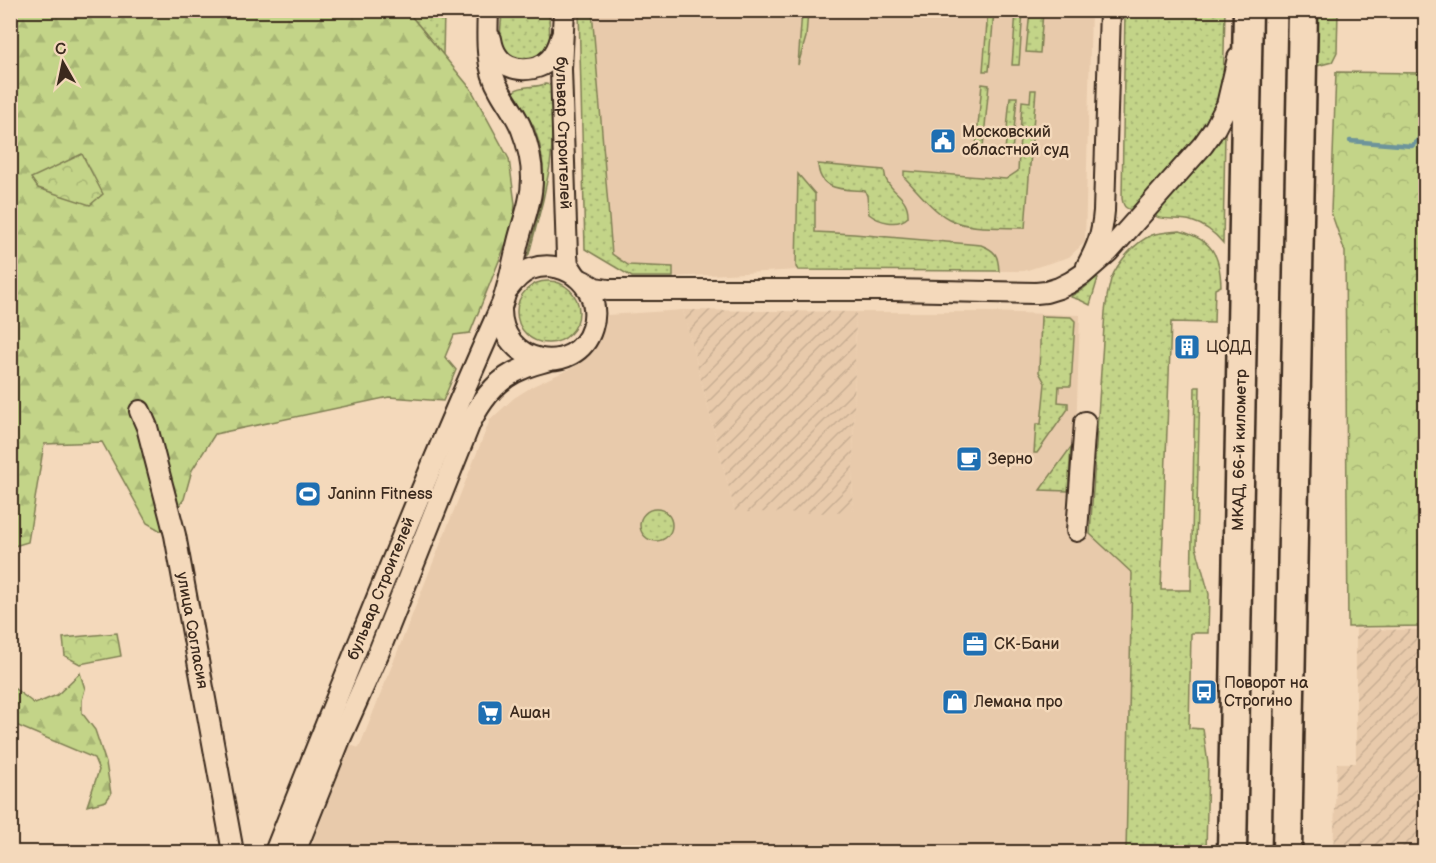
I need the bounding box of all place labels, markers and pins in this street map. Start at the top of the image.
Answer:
place label: Московский областной суд [962,123,1069,160]
public building icon: Московский областной суд [928,126,958,156]
building icon: ЦОДД [1172,332,1202,362]
place label: ЦОДД [1206,338,1252,357]
cafe icon: Зерно [954,444,984,474]
place label: Зерно [988,450,1033,469]
sports icon: Janinn Fitness [293,479,323,509]
place label: Janinn Fitness [328,485,433,504]
office icon: СК-Бани [960,629,990,659]
place label: СК-Бани [994,635,1060,654]
place label: Поворот на Строгино [1224,674,1309,711]
bus stop icon: Поворот на Строгино [1189,677,1219,707]
shop icon: Лемана про [940,687,970,717]
place label: Лемана про [973,693,1063,712]
supermarket icon: Ашан [475,698,505,728]
place label: Ашан [509,704,551,723]

